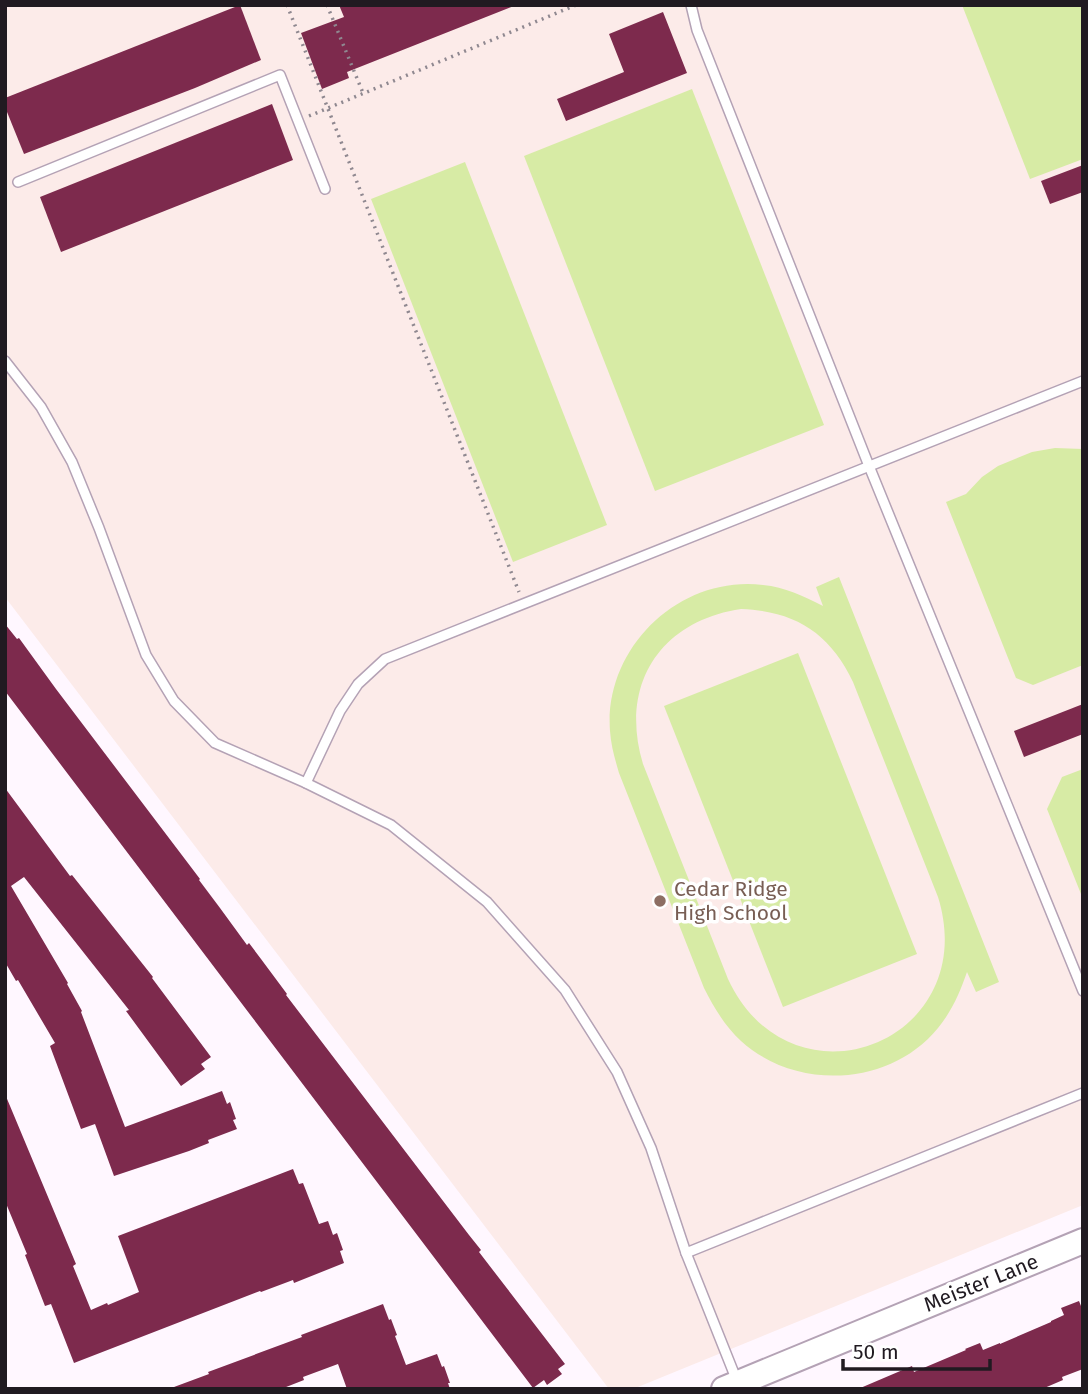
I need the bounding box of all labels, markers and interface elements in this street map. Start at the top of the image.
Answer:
place label: Cedar Ridge High School [674,876,788,926]
marker: Cedar Ridge High School [652,893,668,909]
street label: Meister Lane [920,1248,1042,1318]
scale bar [843,1328,990,1372]
text: 50 m [853,1339,899,1365]

